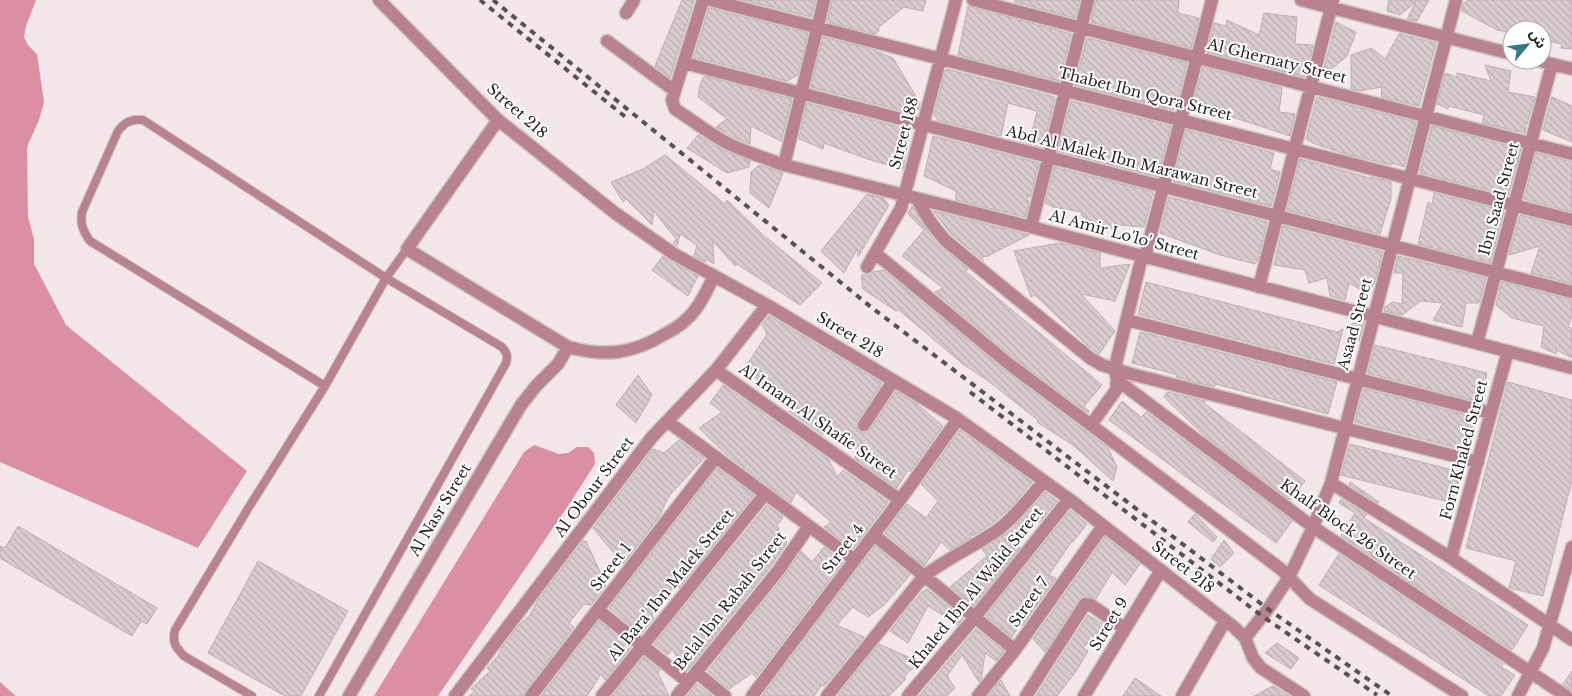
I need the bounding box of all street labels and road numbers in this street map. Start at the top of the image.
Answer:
street label: Al Ghernaty Street [1205,34,1349,87]
street label: Thabet Ibn Qora Street [1056,63,1234,124]
street label: Street 218 [483,79,552,142]
street label: Street 188 [885,95,922,171]
street label: Abd Al Malek Ibn Marawan Street [1003,121,1260,202]
street label: Ibn Saad Street [1474,140,1523,258]
street label: Al Amir Lo'lo' Street [1046,205,1201,264]
street label: Asaad Street [1333,275,1376,373]
street label: Street 218 [813,307,887,362]
street label: Al Imam Al Shafie Street [735,358,901,482]
street label: Forn Khaled Street [1436,377,1491,522]
street label: Al Obour Street [549,432,638,541]
street label: Al Nasr Street [404,460,475,561]
street label: Khalf Block 26 Street [1277,474,1420,583]
street label: Khaled Ibn Al Walid Street [904,503,1047,672]
street label: Al Bara' Ibn Malek Street [603,505,738,665]
street label: Street 4 [817,520,868,578]
street label: Belal Ibn Rabah Street [669,527,790,674]
street label: Street 218 [1148,536,1218,597]
street label: Street 1 [586,539,635,595]
street label: Street 7 [1004,573,1053,630]
street label: Street 9 [1085,594,1132,654]

